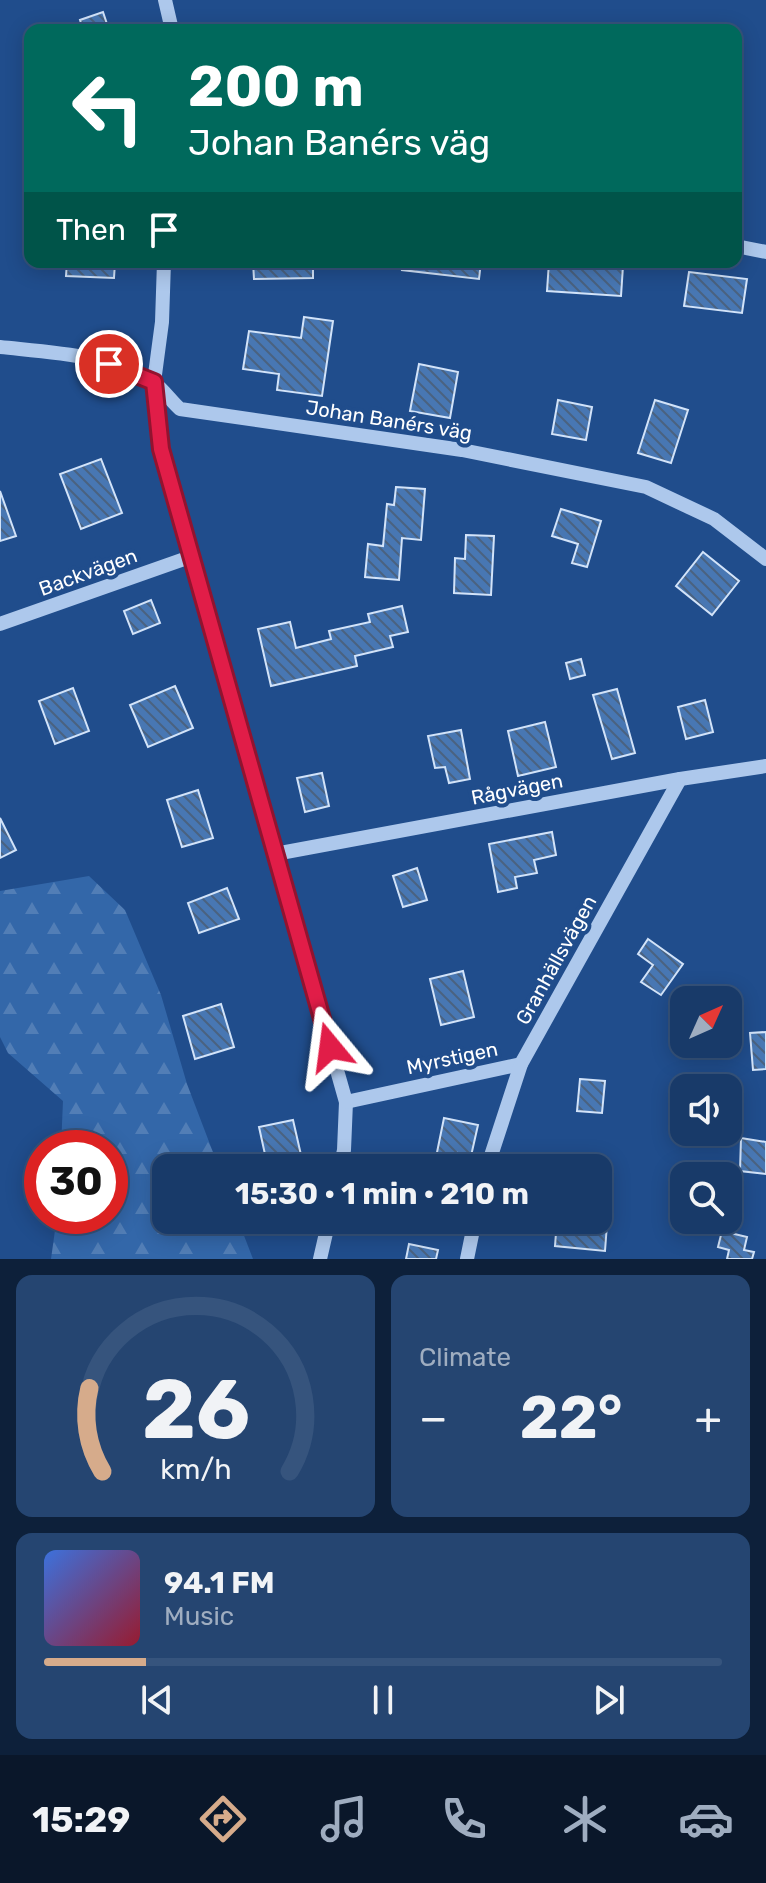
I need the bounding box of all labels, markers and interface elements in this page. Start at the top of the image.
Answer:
text: 200 m [188,54,364,120]
icon: left [56,56,160,160]
text: Johan Banérs väg [188,121,490,164]
icon: arrive [142,208,186,252]
text: Then [56,212,126,248]
pin [75,330,143,398]
icon: arrive [87,342,131,386]
street label: Johan Banérs väg [304,395,474,445]
street label: Backvägen [36,543,140,601]
street label: Rågvägen [469,768,565,810]
street label: Granhällsvägen [511,891,601,1029]
north arrow [670,986,742,1058]
map controls [670,986,742,1234]
position arrow [288,1005,372,1089]
street label: Myrstigen [404,1037,500,1079]
button: sound [670,1074,742,1146]
speed limit sign: 30 [24,1130,128,1234]
button: search [670,1162,742,1234]
text: 15:30 · 1 min · 210 m [235,1176,529,1212]
text: Climate [419,1342,511,1373]
text: 26 [141,1360,250,1459]
text: 22° [520,1382,622,1453]
text: − [419,1392,448,1444]
text: + [695,1392,722,1444]
text: km/h [160,1452,231,1486]
text: 94.1 FM [164,1565,275,1601]
text: Music [164,1601,234,1632]
icon: previous [135,1678,179,1722]
icon: pause [361,1678,405,1722]
icon: next [587,1678,631,1722]
icon: directions [195,1791,251,1847]
icon: music [316,1791,372,1847]
icon: phone [436,1791,492,1847]
icon: climate [557,1791,613,1847]
icon: car [678,1791,734,1847]
text: 15:29 [32,1798,130,1841]

